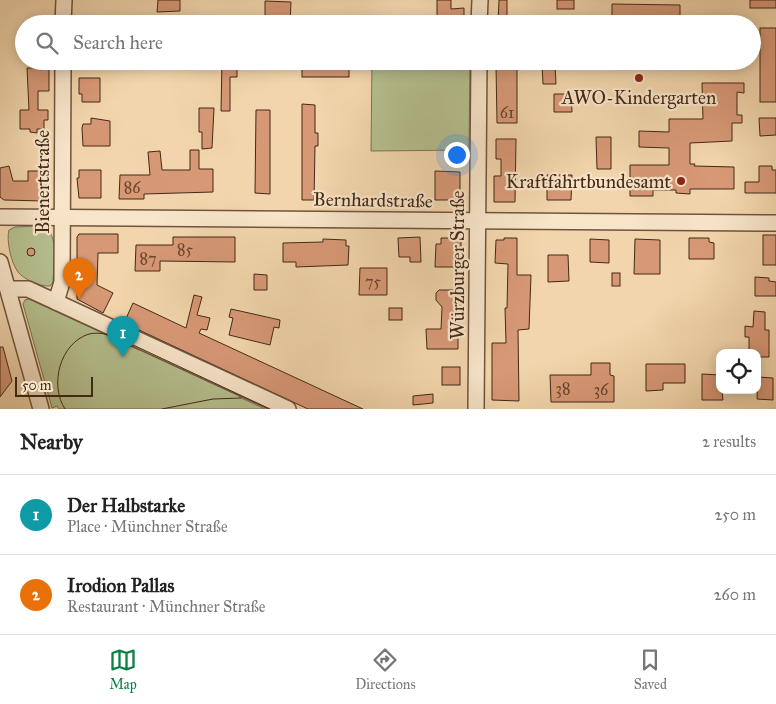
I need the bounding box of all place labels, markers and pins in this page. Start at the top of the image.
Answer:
marker: AWO-Kindergarten [633,72,645,84]
place label: AWO-Kindergarten [561,86,716,110]
place label: Kraftfahrtbundesamt [506,170,671,193]
marker: Kraftfahrtbundesamt [675,175,687,187]
pin: 2 [63,258,95,299]
pin: 1 [107,316,139,357]

